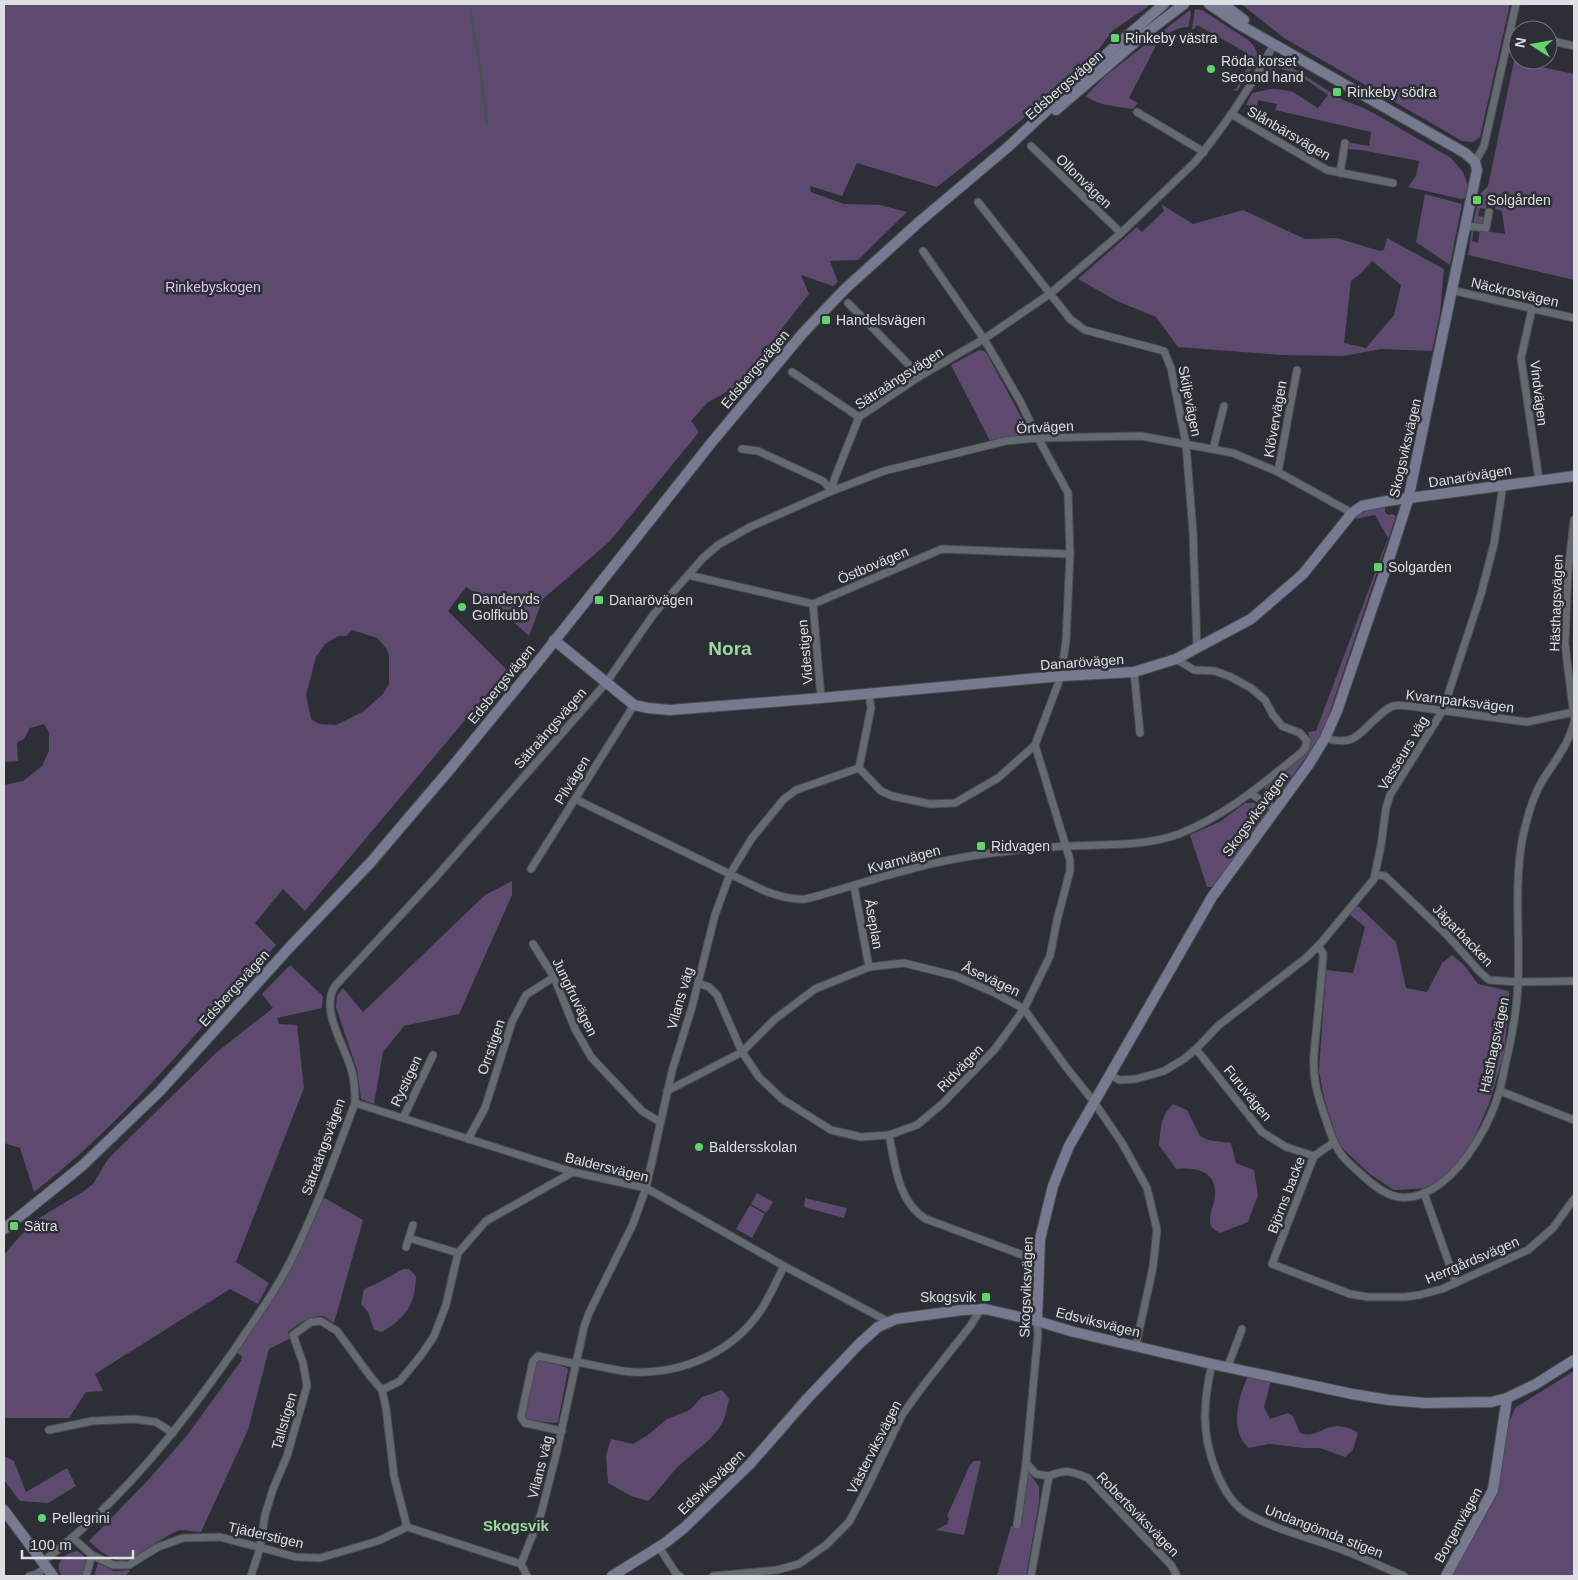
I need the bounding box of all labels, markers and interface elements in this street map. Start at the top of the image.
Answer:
north arrow [1508,20,1558,70]
place label: Rinkeby västra [1125,30,1218,46]
marker: Rinkeby västra [1109,32,1121,44]
text: N [1511,36,1529,49]
street label: Edsbergsvägen [1022,47,1106,123]
place label: Röda korset Second hand [1221,53,1304,85]
marker: Röda korset Second hand [1205,63,1217,75]
place label: Rinkeby södra [1347,84,1437,100]
marker: Rinkeby södra [1331,86,1343,98]
street label: Slånbärsvägen [1245,103,1333,163]
street label: Ollonvägen [1053,151,1115,211]
place label: Solgården [1487,192,1551,208]
marker: Solgården [1471,194,1483,206]
street label: Näckrosvägen [1470,274,1560,310]
park label: Rinkebyskogen [165,279,261,295]
place label: Handelsvägen [836,312,926,328]
marker: Handelsvägen [820,314,832,326]
street label: Edsbergsvägen [718,327,792,411]
street label: Sätraängsvägen [852,344,946,412]
street label: Vindvägen [1527,359,1551,427]
street label: Skiljevägen [1175,364,1205,438]
street label: Klövervägen [1260,379,1290,459]
street label: Skogsviksvägen [1386,397,1424,499]
street label: Örtvägen [1016,417,1074,436]
street label: Danarövägen [1427,462,1513,490]
street label: Östbovägen [835,542,911,587]
street label: Hästhagsvägen [1546,554,1566,652]
place label: Solgarden [1388,559,1452,575]
marker: Solgarden [1372,561,1384,573]
place label: Danderyds Golfkubb [472,591,540,623]
place label: Danarövägen [609,592,693,608]
marker: Danarövägen [593,594,605,606]
marker: Danderyds Golfkubb [456,601,468,613]
street label: Videstigen [794,619,816,685]
district label: Nora [708,638,752,659]
street label: Edsbergsvägen [464,641,538,727]
street label: Danarövägen [1040,651,1124,673]
street label: Sätraängsvägen [511,684,589,772]
street label: Kvarnparksvägen [1405,686,1515,716]
street label: Vasseurs väg [1375,713,1431,793]
street label: Pilvägen [551,753,593,807]
street label: Skogsviksvägen [1219,768,1291,860]
place label: Ridvagen [991,838,1050,854]
marker: Ridvagen [975,840,987,852]
street label: Kvarnvägen [866,842,942,876]
street label: Åseplan [862,898,886,950]
street label: Jägarbacken [1429,901,1497,969]
street label: Edsbergsvägen [196,946,272,1030]
street label: Jungfruvägen [549,955,601,1039]
street label: Åsevägen [959,959,1023,999]
street label: Vilans väg [663,965,697,1031]
street label: Hästhagsvägen [1476,996,1512,1094]
street label: Orrstigen [474,1017,508,1077]
street label: Ridvägen [934,1041,986,1095]
street label: Rystigen [387,1053,425,1109]
street label: Furuvägen [1221,1062,1275,1124]
street label: Sätraängsvägen [298,1096,348,1198]
place label: Baldersskolan [709,1139,797,1155]
marker: Baldersskolan [693,1141,705,1153]
street label: Baldersvägen [564,1149,650,1185]
street label: Björns backe [1264,1154,1308,1236]
place label: Sätra [24,1218,58,1234]
marker: Sätra [8,1220,20,1232]
street label: Herrgårdsvägen [1423,1233,1521,1287]
street label: Skogsviksvägen [1016,1236,1036,1338]
place label: Skogsvik [920,1289,977,1305]
marker: Skogsvik [980,1291,992,1303]
street label: Edsviksvägen [1054,1304,1142,1340]
street label: Tallstigen [268,1391,300,1451]
street label: Västerviksvägen [844,1398,904,1496]
street label: Vilans väg [524,1434,556,1500]
street label: Edsviksvägen [674,1446,748,1518]
street label: Robertsviksvägen [1094,1468,1182,1560]
street label: Borgenvägen [1431,1485,1485,1565]
street label: Undangömda stigen [1263,1501,1385,1561]
place label: Pellegrini [52,1510,110,1526]
marker: Pellegrini [36,1512,48,1524]
district label: Skogsvik [483,1517,550,1534]
street label: Tjäderstigen [227,1519,305,1551]
scale bar [22,1528,134,1560]
text: 100 m [30,1536,72,1553]

